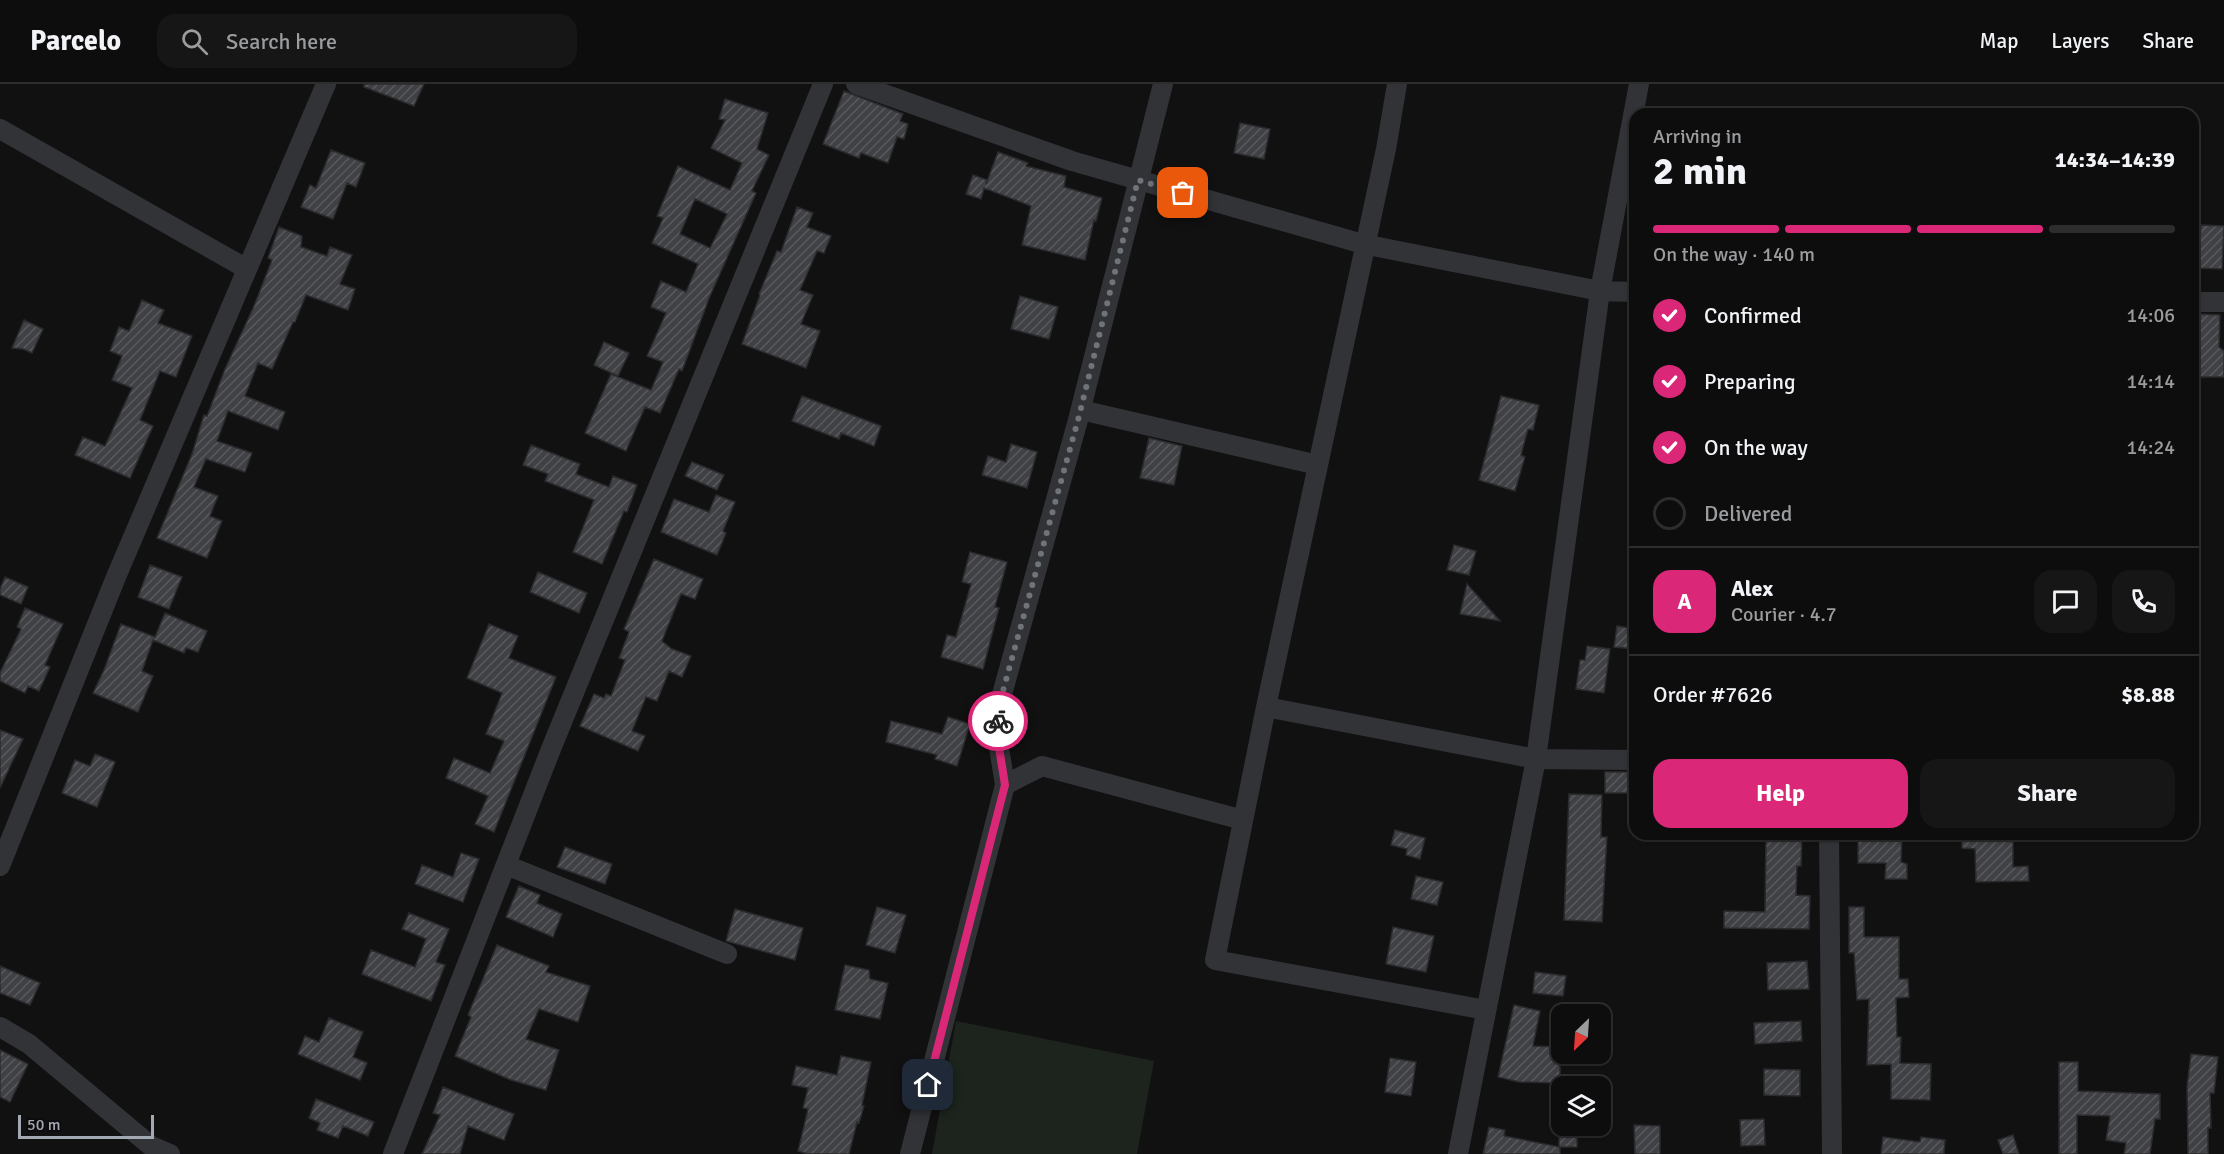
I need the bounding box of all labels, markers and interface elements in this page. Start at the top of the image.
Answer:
search box [157,14,577,68]
text: Parcelo [30,24,121,58]
icon: search [178,25,211,58]
text: Search here [226,28,337,55]
text: Map [1980,28,2018,54]
text: Layers [2051,28,2109,54]
text: Share [2142,28,2194,54]
text: Arriving in [1653,124,1742,149]
text: 14:34–14:39 [2055,146,2175,173]
text: 2 min [1653,147,1747,195]
pin [1157,167,1208,218]
icon: bag [1166,176,1199,209]
text: On the way · 140 m [1653,242,1815,267]
icon: check [1653,299,1686,332]
text: Confirmed [1704,302,1802,329]
text: 14:06 [2126,303,2175,328]
icon: check [1653,365,1686,398]
text: Preparing [1704,368,1796,395]
text: 14:14 [2126,369,2175,394]
icon: check [1653,431,1686,464]
text: On the way [1704,434,1808,461]
text: 14:24 [2126,435,2175,460]
text: Delivered [1704,500,1792,527]
button: chat [2034,570,2097,633]
button: phone [2112,570,2175,633]
text: Alex [1731,575,1773,602]
text: A [1677,588,1692,615]
text: Courier · 4.7 [1731,602,1837,627]
text: Order #7626 [1653,681,1773,708]
text: $8.88 [2121,681,2175,708]
courier [968,691,1028,751]
icon: bike [982,705,1015,738]
button: Help [1653,759,1908,828]
button: Share [1920,759,2175,828]
north arrow [1551,1004,1611,1064]
map controls [1551,1004,1611,1136]
pin [902,1059,953,1110]
icon: home [911,1068,944,1101]
button: layers [1551,1076,1611,1136]
scale bar [18,1112,154,1140]
text: 50 m [27,1115,61,1135]

